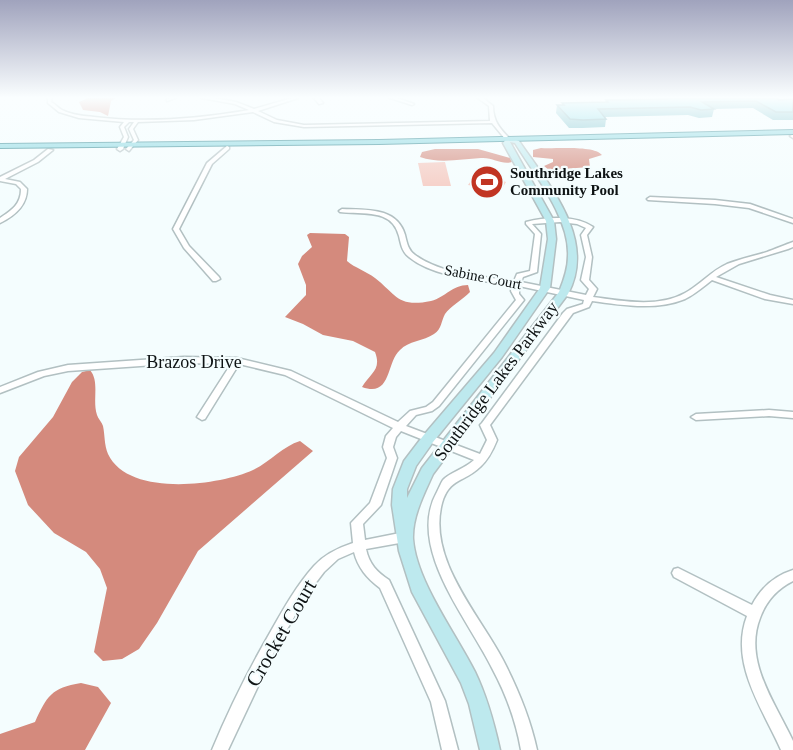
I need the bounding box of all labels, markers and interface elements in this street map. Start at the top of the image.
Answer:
sports icon: Southridge Lakes Community Pool [469,164,505,200]
place label: Southridge Lakes Community Pool [510,165,623,198]
street label: Sabine Court [443,262,524,293]
street label: Southridge Lakes Parkway [430,298,562,464]
street label: Brazos Drive [146,352,242,372]
street label: Crocket Court [241,575,321,691]

